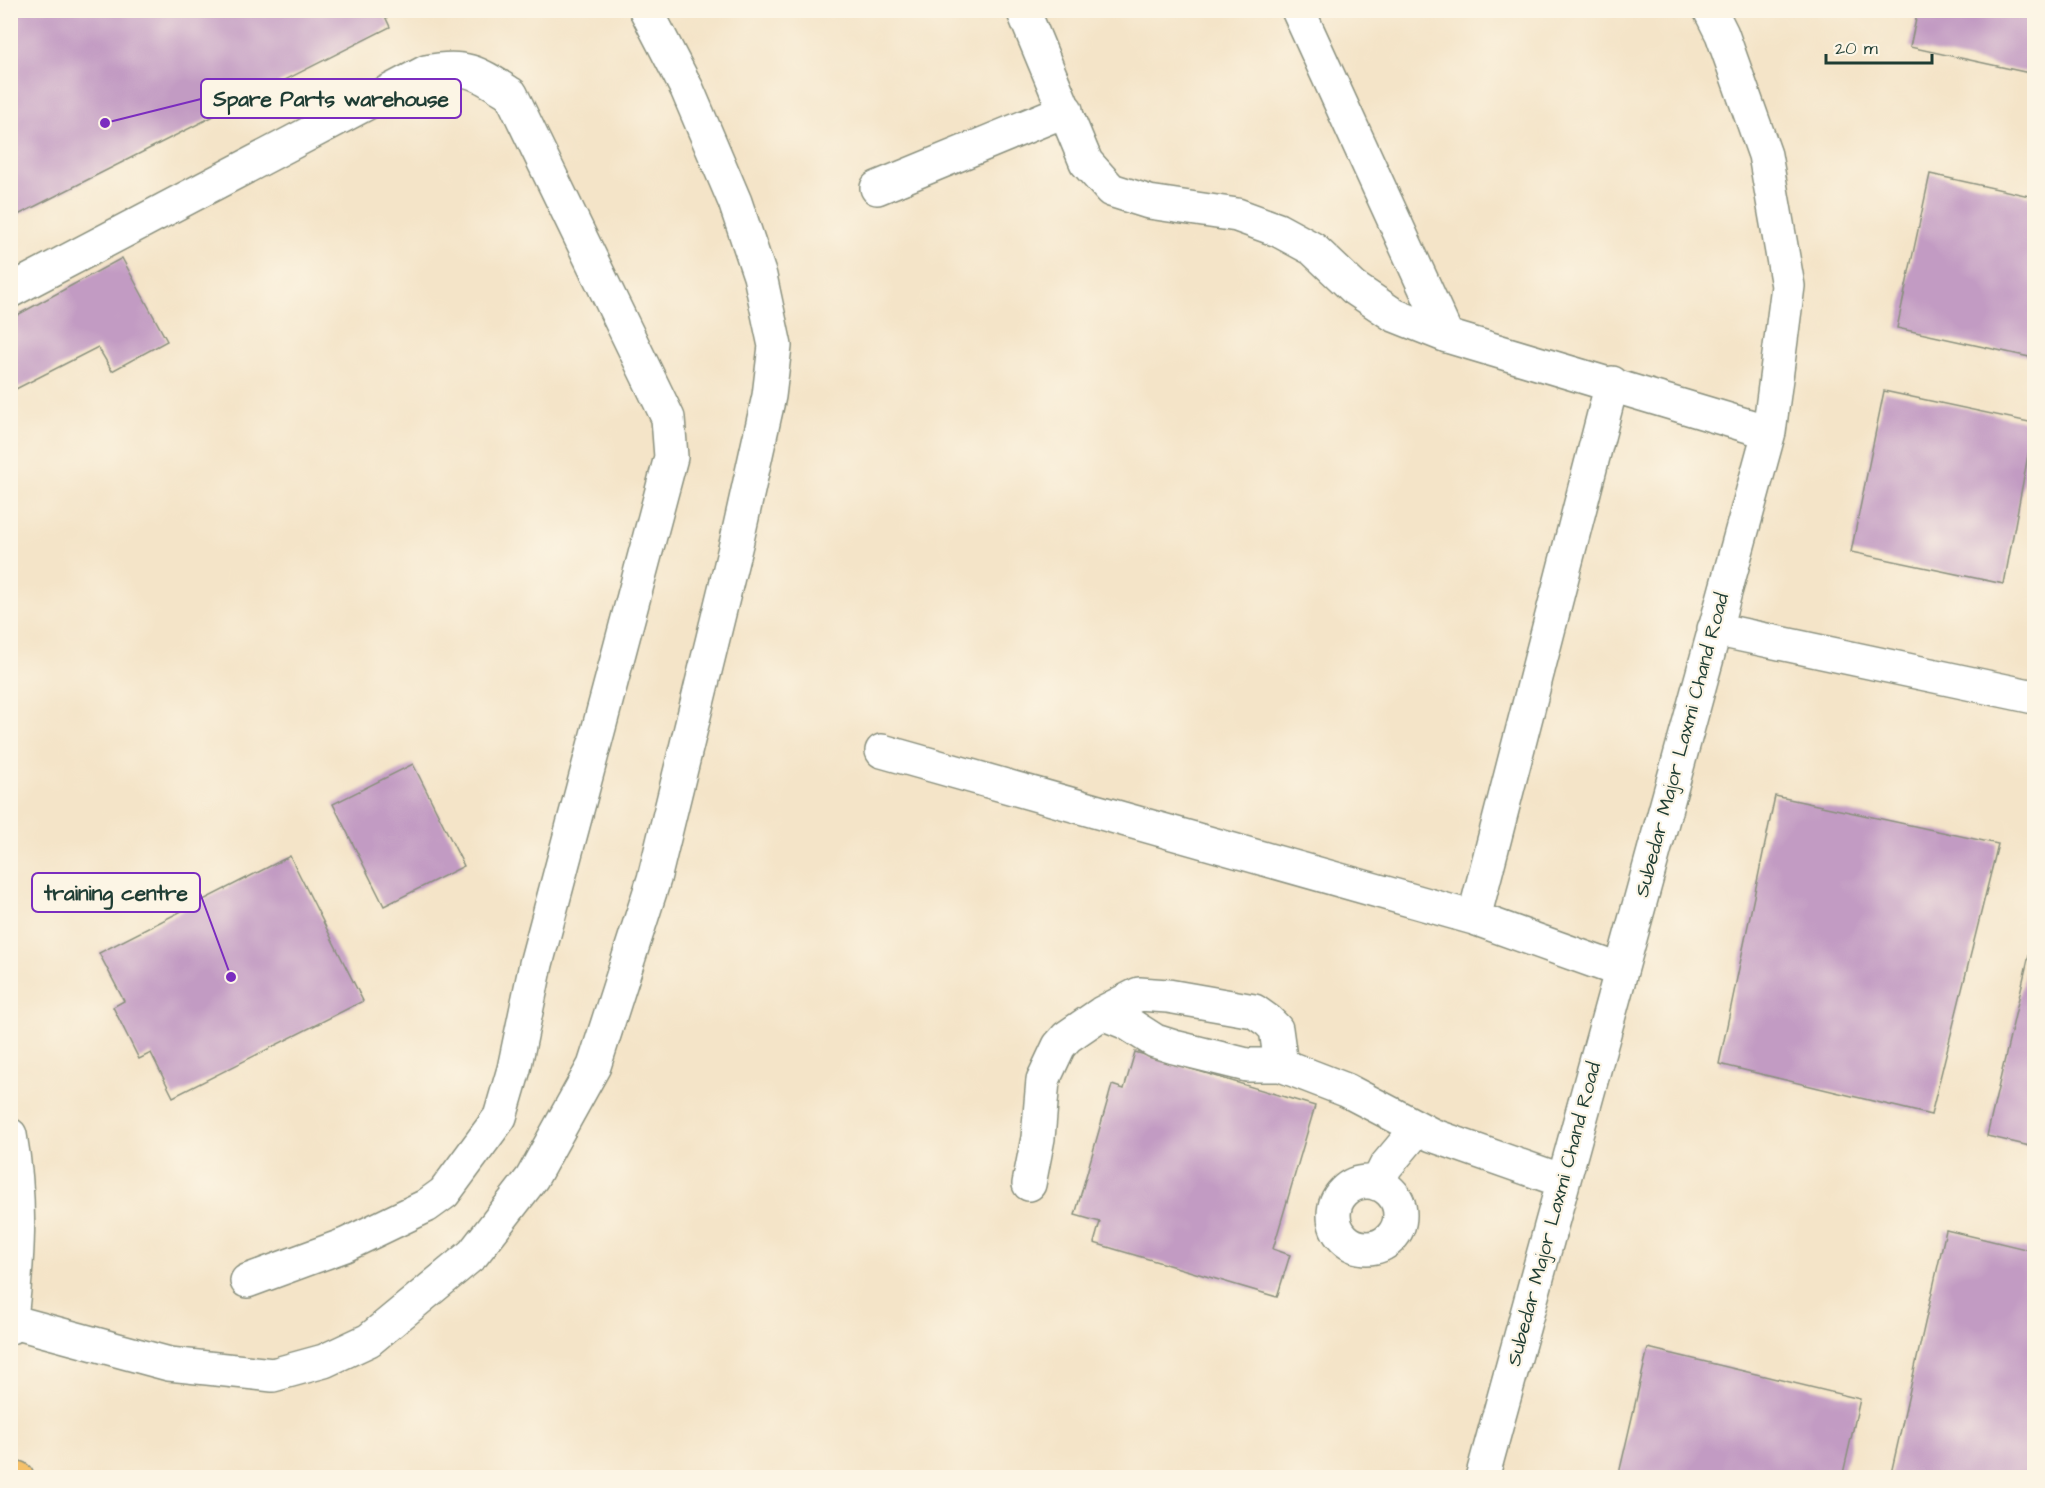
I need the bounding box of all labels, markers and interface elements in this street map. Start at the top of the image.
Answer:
scale bar [1826,27,1932,65]
text: 20 m [1835,36,1878,61]
callout: Spare Parts warehouse [201,79,461,118]
text: Spare Parts warehouse [212,85,449,115]
street label: Subedar Major Laxmi Chand Road [1628,590,1736,900]
callout: training centre [32,873,200,912]
text: training centre [43,879,189,910]
street label: Subedar Major Laxmi Chand Road [1500,1059,1608,1369]

